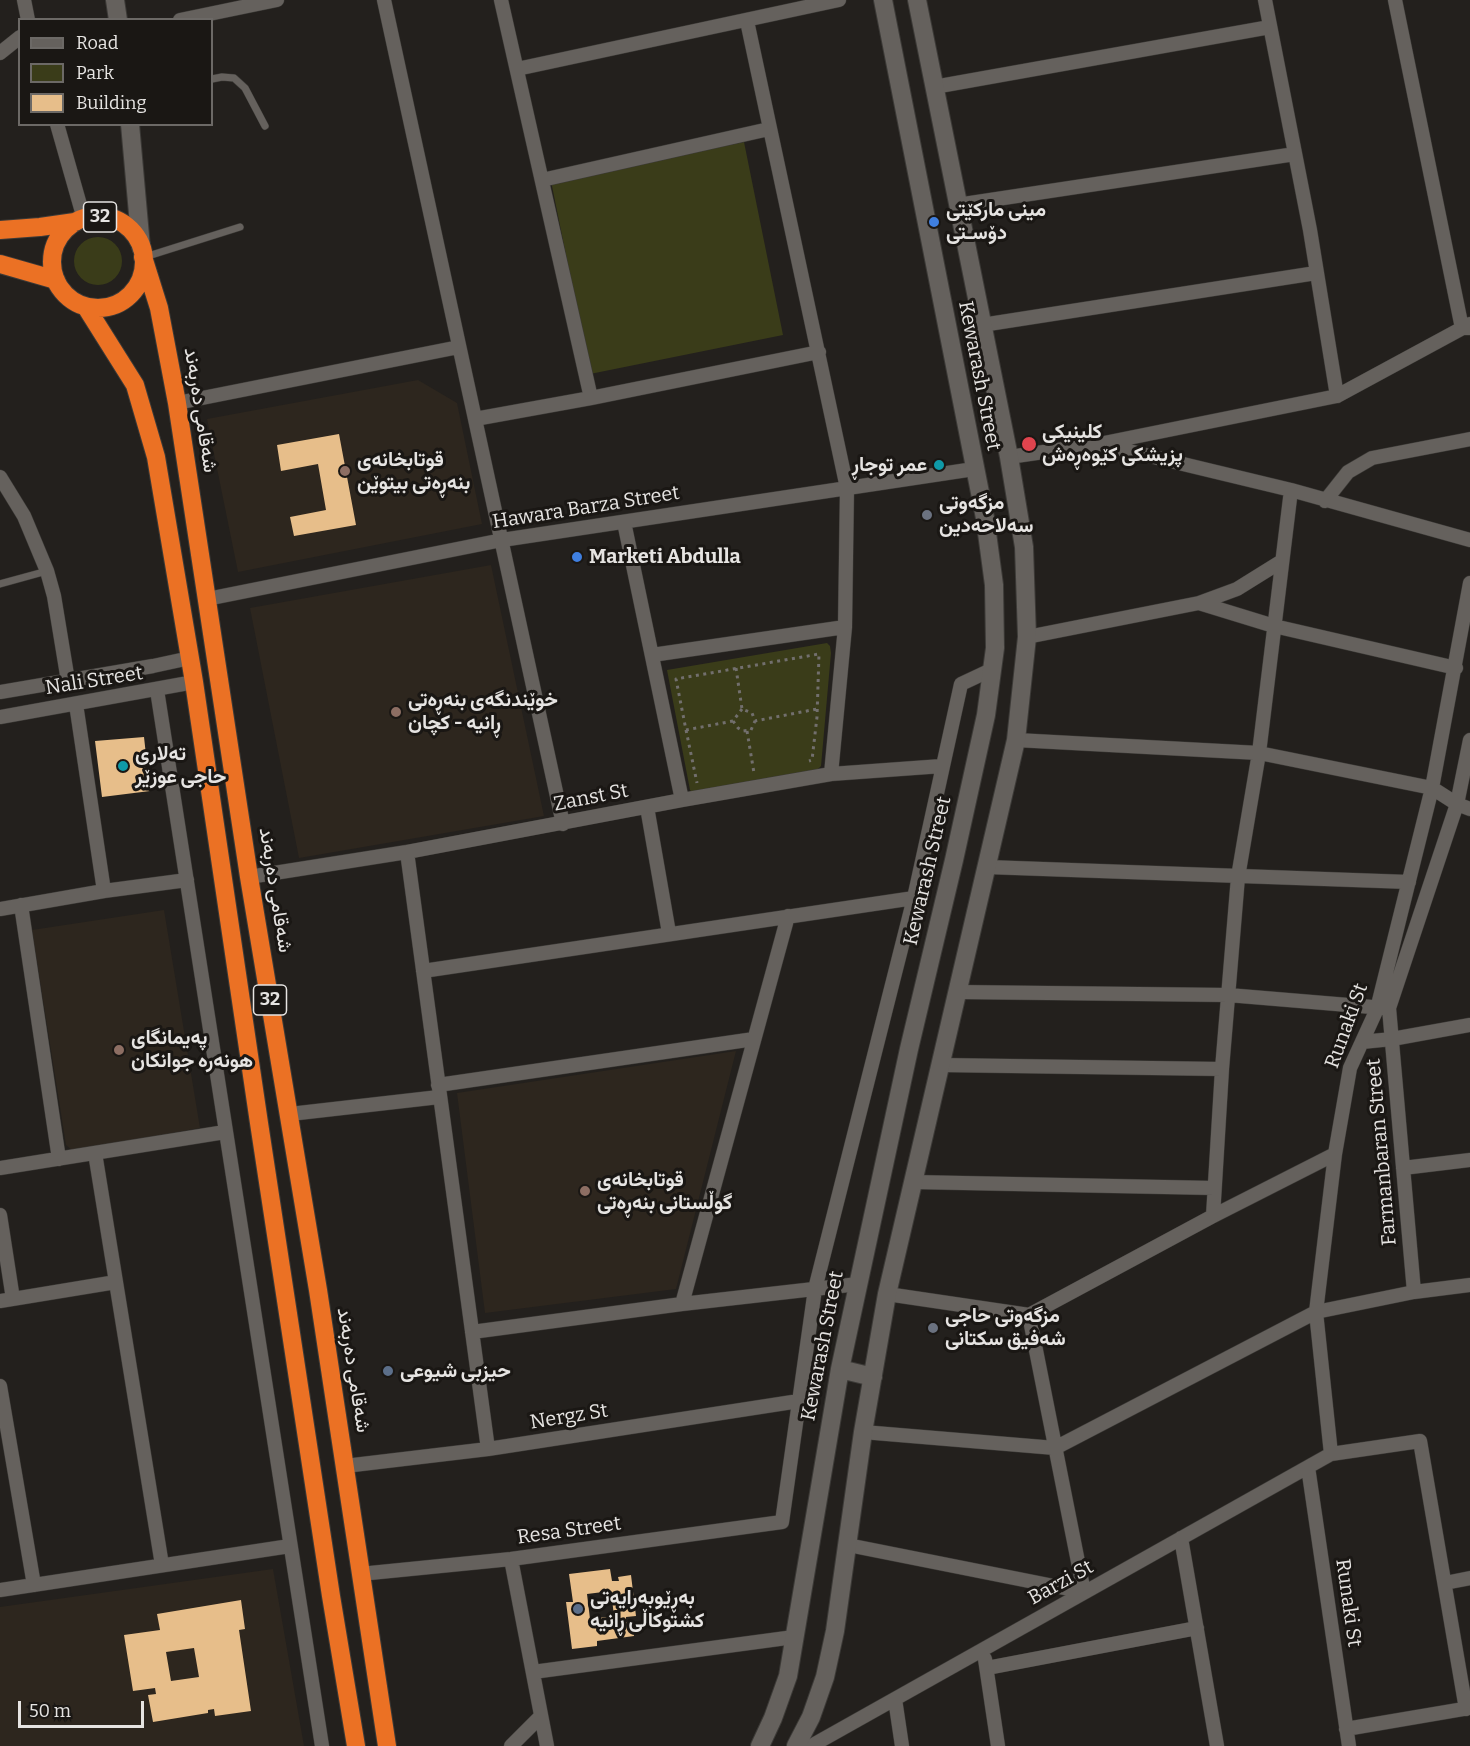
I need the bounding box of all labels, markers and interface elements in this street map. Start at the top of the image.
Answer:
legend [18,18,213,126]
text: Road [76,32,118,54]
text: Park [76,62,114,84]
text: Building [76,92,147,114]
place label: مینی مارکێتی دۆسـتی [946,198,1046,245]
road number: 32 [84,202,116,232]
marker: مینی مارکێتی دۆسـتی [927,215,941,229]
street label: Kewarash Street [953,299,1005,453]
street label: شەقامی دەربەند [178,346,222,474]
place label: كلینیكی پزیشكی كێوەڕەش [1042,420,1183,467]
marker: كلینیكی پزیشكی كێوەڕەش [1020,435,1038,453]
place label: قوتابخانەی بنەڕەتی بیتوێن [357,448,470,495]
place label: عمر توجاڕ [852,453,927,477]
marker: عمر توجاڕ [932,458,946,472]
marker: قوتابخانەی بنەڕەتی بیتوێن [338,464,352,478]
street label: Hawara Barza Street [491,481,681,535]
place label: مزگەوتی سەلاحەدین [939,491,1033,538]
marker: مزگەوتی سەلاحەدین [920,508,934,522]
place label: Marketi Abdulla [589,545,741,569]
marker: Marketi Abdulla [570,550,584,564]
street label: Nali Street [43,661,145,701]
place label: خوێندنگەی بنەڕەتی ڕانیە - کچان [408,688,558,735]
marker: خوێندنگەی بنەڕەتی ڕانیە - کچان [389,705,403,719]
place label: تەلاری حاجی عوزێر [135,742,226,789]
marker: تەلاری حاجی عوزێر [116,759,130,773]
street label: Zanst St [552,779,630,817]
street label: Kewarash Street [899,794,957,948]
street label: شەقامی دەربەند [253,826,297,954]
street label: Runaki St [1321,980,1373,1072]
road number: 32 [254,985,286,1015]
place label: پەیمانگای هونەرە جوانکان [131,1026,253,1073]
marker: پەیمانگای هونەرە جوانکان [112,1043,126,1057]
street label: Farmanbaran Street [1362,1057,1402,1247]
place label: قوتابخانه‌ی گوڵستانی بنه‌ڕه‌تی [597,1168,732,1215]
marker: قوتابخانه‌ی گوڵستانی بنه‌ڕه‌تی [578,1184,592,1198]
street label: Kewarash Street [797,1269,849,1423]
place label: مزگەوتی حاجی شەفیق سکتانی [945,1304,1066,1351]
street label: شەقامی دەربەند [331,1306,375,1434]
marker: مزگەوتی حاجی شەفیق سکتانی [926,1321,940,1335]
place label: حیزبی شیوعی [400,1359,511,1383]
marker: حیزبی شیوعی [381,1364,395,1378]
street label: Nergz St [528,1399,610,1435]
street label: Resa Street [516,1512,622,1550]
street label: Barzi St [1024,1555,1098,1611]
street label: Runaki St [1330,1557,1366,1649]
place label: بەڕێوبەرایەتی کشتوکاڵی ڕانیە [590,1586,704,1633]
marker: بەڕێوبەرایەتی کشتوکاڵی ڕانیە [571,1602,585,1616]
scale bar [21,1689,147,1727]
text: 50 m [29,1700,71,1722]

